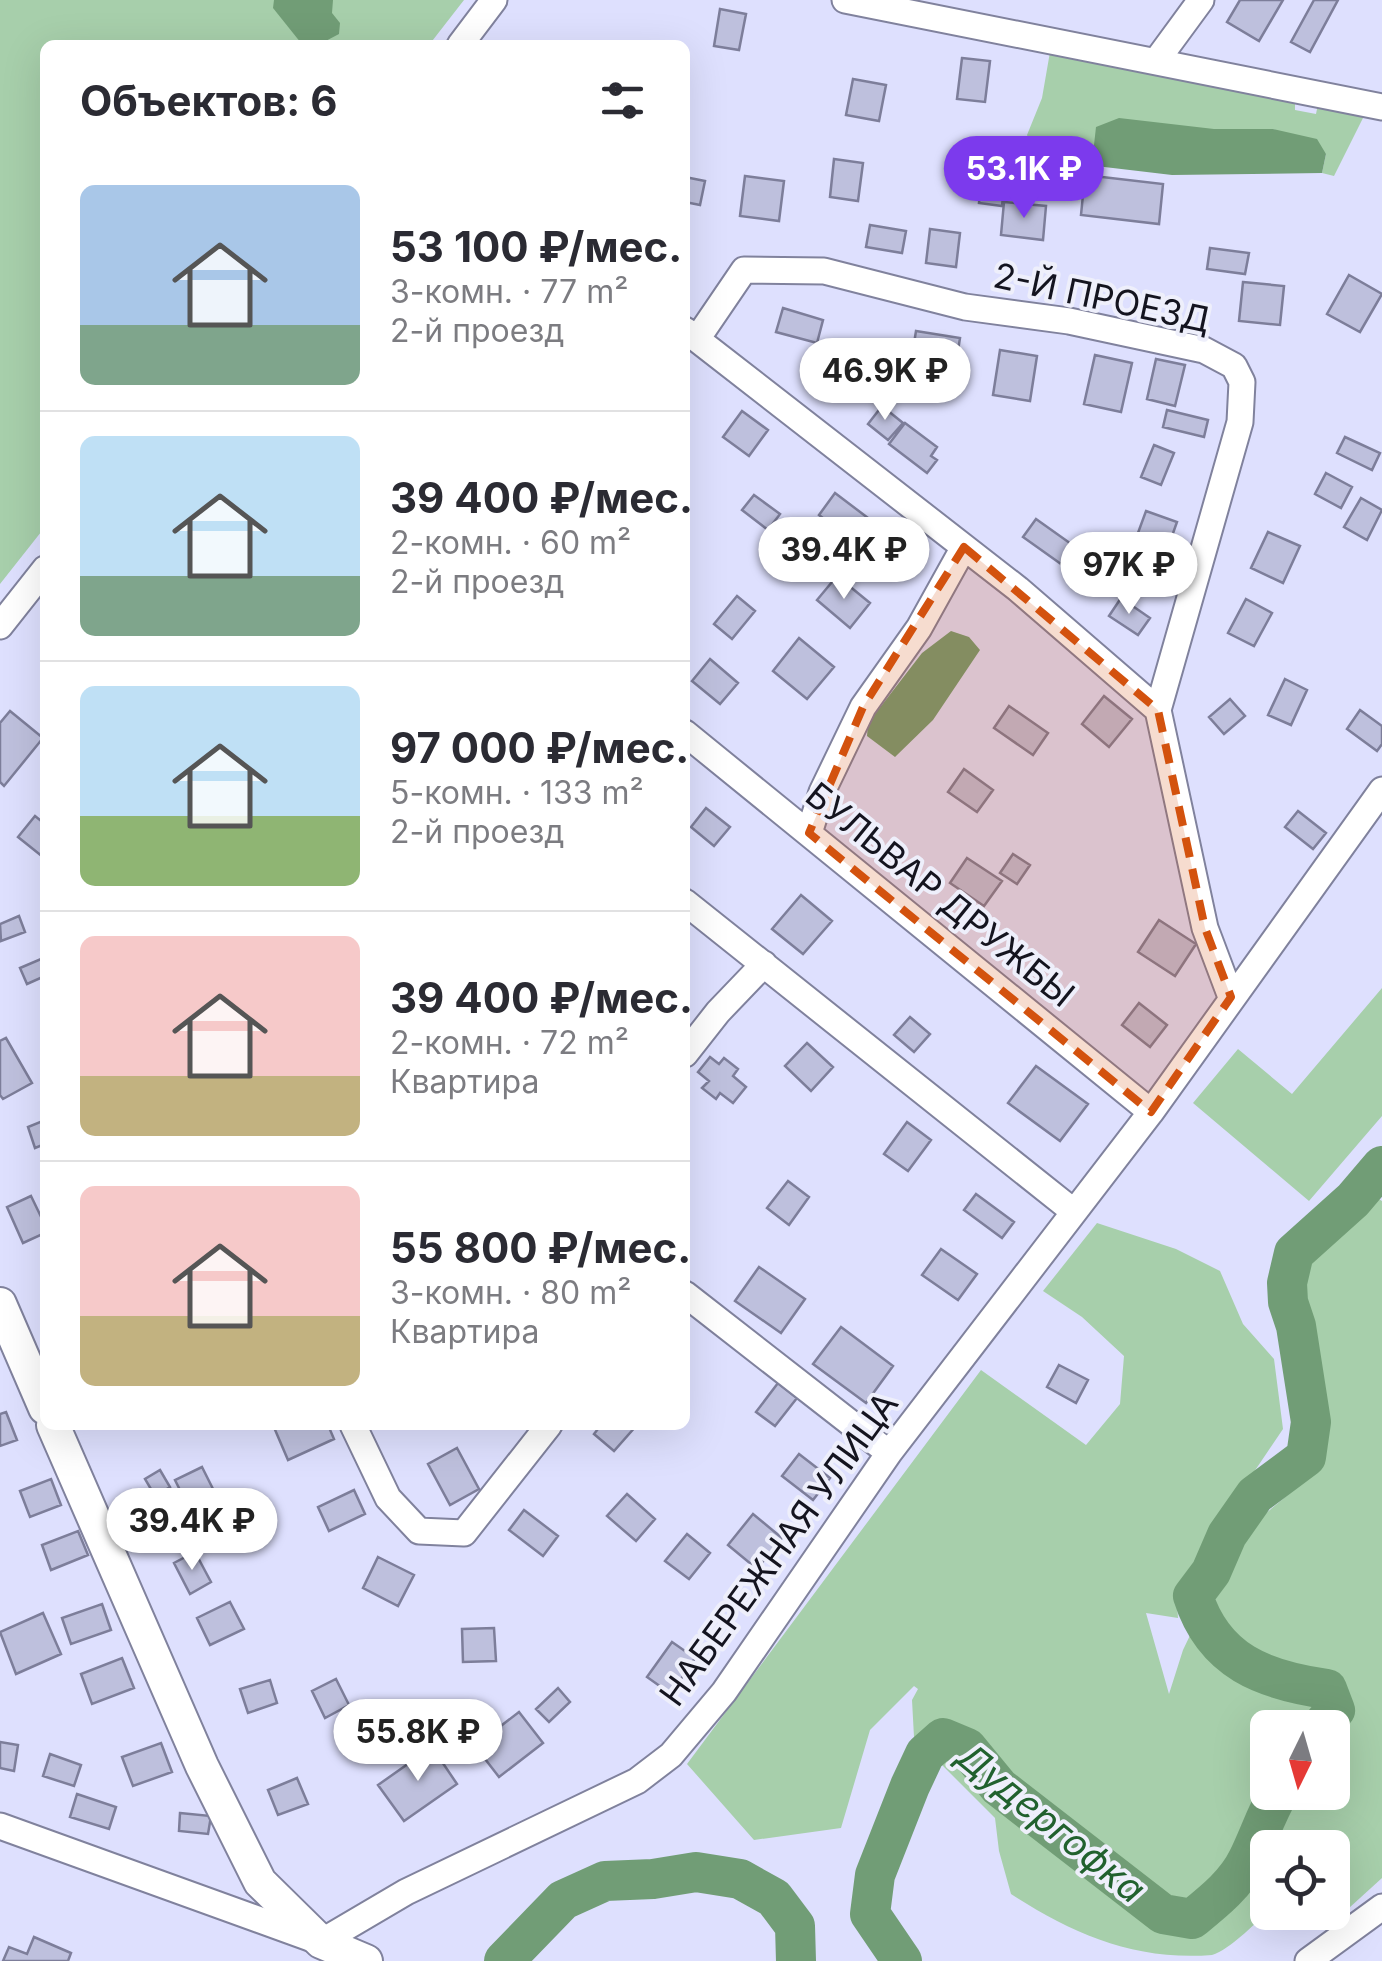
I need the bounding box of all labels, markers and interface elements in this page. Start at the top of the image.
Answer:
icon: filters [595,73,650,128]
text: Объектов: 6 [80,75,338,126]
pin: 53.1K ₽ [932,136,1116,221]
text: 53.1K ₽ [966,149,1082,188]
text: 53 100 ₽/мес. [390,221,682,272]
icon: home [160,225,280,345]
street label: 2-Й ПРОЕЗД [990,254,1214,340]
text: 3-комн. · 77 m² [390,272,628,311]
text: 2-й проезд [390,311,564,350]
pin: 46.9K ₽ [793,338,977,423]
text: 46.9K ₽ [822,351,948,390]
text: 39 400 ₽/мес. [390,472,693,523]
icon: home [160,476,280,596]
pin: 39.4K ₽ [752,517,936,602]
text: 2-комн. · 60 m² [390,523,631,562]
text: 39.4K ₽ [780,530,908,569]
pin: 97K ₽ [1059,532,1199,617]
text: 97K ₽ [1082,545,1176,584]
text: 2-й проезд [390,562,564,601]
text: 97 000 ₽/мес. [390,722,689,773]
icon: home [160,726,280,846]
text: 5-комн. · 133 m² [390,773,644,812]
street label: БУЛЬВАР ДРУЖБЫ [798,773,1083,1015]
text: 2-й проезд [390,812,564,851]
text: 39 400 ₽/мес. [390,972,693,1023]
icon: home [160,976,280,1096]
text: 2-комн. · 72 m² [390,1023,629,1062]
text: Квартира [390,1062,539,1101]
text: 55 800 ₽/мес. [390,1222,691,1273]
icon: home [160,1226,280,1346]
text: 3-комн. · 80 m² [390,1273,631,1312]
text: Квартира [390,1312,539,1351]
street label: НАБЕРЕЖНАЯ УЛИЦА [650,1383,906,1713]
pin: 39.4K ₽ [100,1488,284,1573]
text: 39.4K ₽ [128,1501,256,1540]
pin: 55.8K ₽ [326,1699,510,1784]
north arrow [1250,1710,1350,1810]
map controls [1250,1710,1350,1930]
text: 55.8K ₽ [355,1712,481,1751]
water label: Дудергофка [947,1732,1155,1912]
button: locate [1250,1830,1350,1930]

